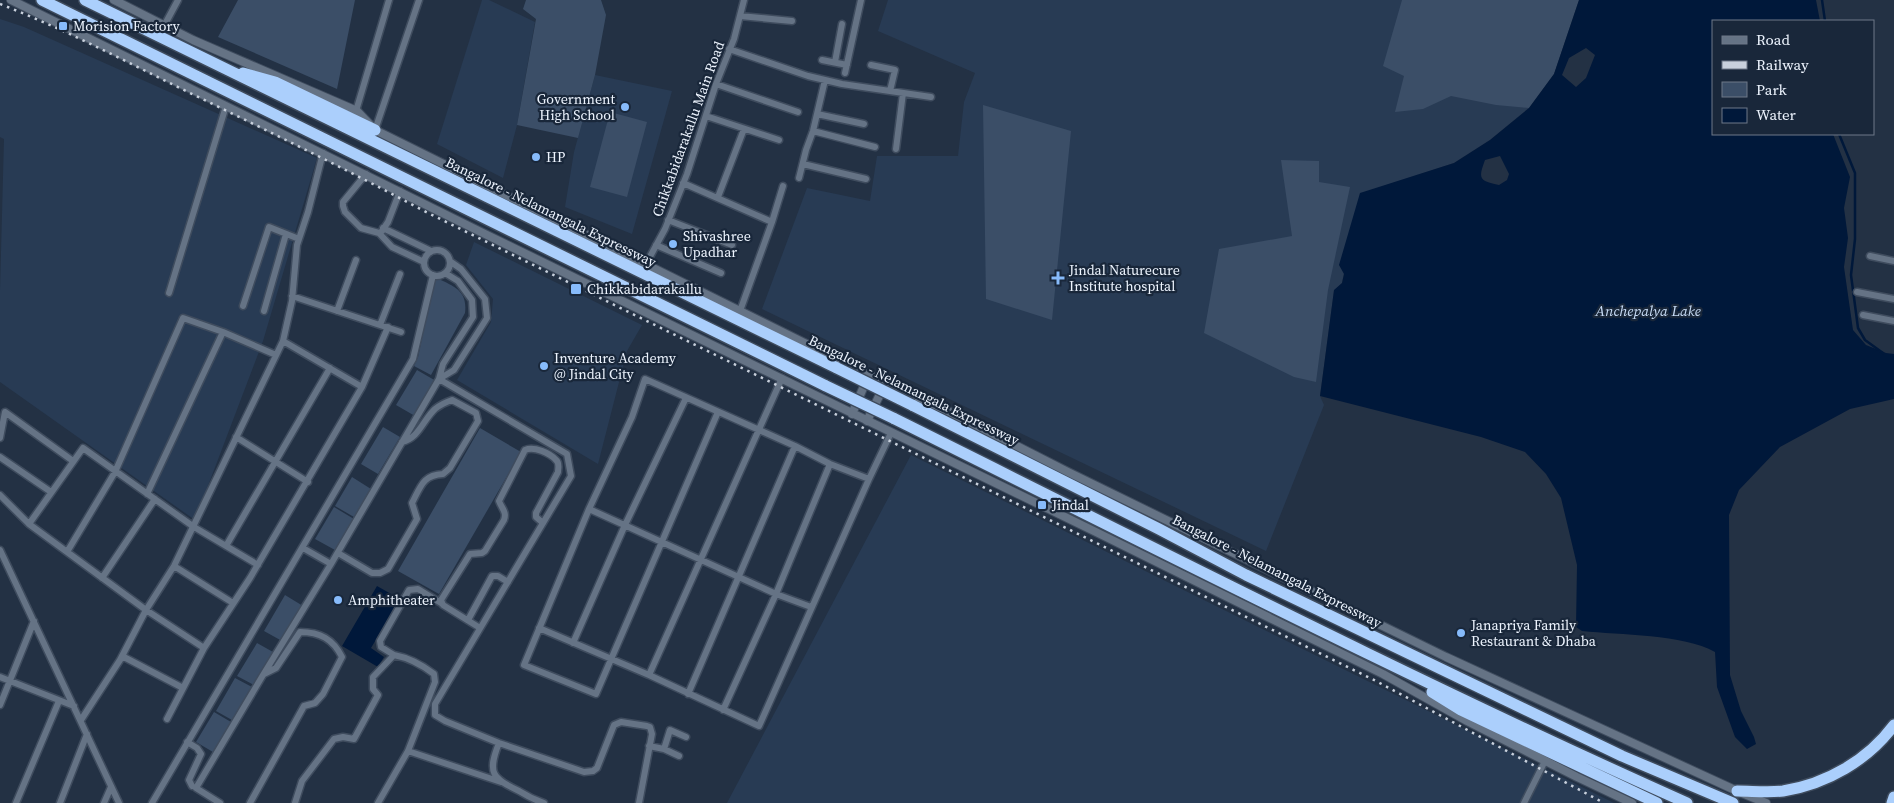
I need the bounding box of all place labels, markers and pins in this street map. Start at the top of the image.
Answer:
place label: Morision Factory [73,16,181,36]
marker: Morision Factory [57,20,69,32]
place label: Government High School [537,89,615,125]
marker: Government High School [619,101,631,113]
place label: HP [546,147,565,167]
marker: HP [530,151,542,163]
place label: Shivashree Upadhar [683,226,751,262]
marker: Shivashree Upadhar [667,238,679,250]
place label: Jindal Naturecure Institute hospital [1068,260,1180,296]
marker: Jindal Naturecure Institute hospital [1051,271,1065,285]
place label: Chikkabidarakallu [587,279,702,299]
marker: Chikkabidarakallu [569,282,583,296]
place label: Inventure Academy @ Jindal City [554,348,677,384]
marker: Inventure Academy @ Jindal City [538,360,550,372]
place label: Jindal [1051,495,1089,515]
marker: Jindal [1036,499,1048,511]
place label: Amphitheater [348,590,435,610]
marker: Amphitheater [332,594,344,606]
place label: Janapriya Family Restaurant & Dhaba [1470,615,1597,651]
marker: Janapriya Family Restaurant & Dhaba [1455,627,1467,639]

